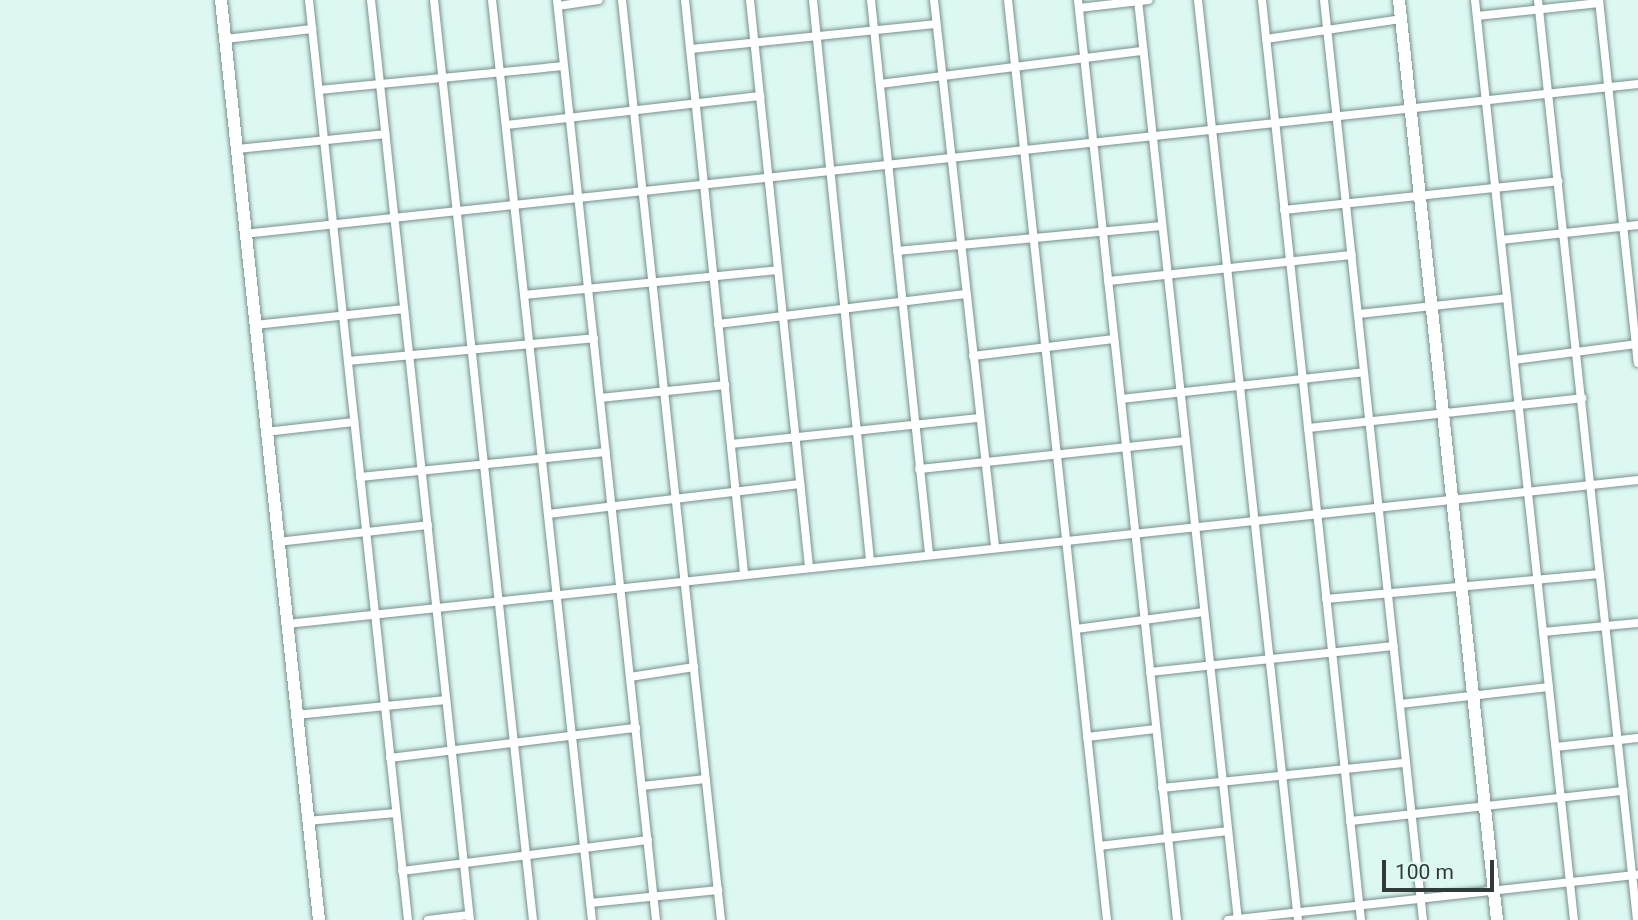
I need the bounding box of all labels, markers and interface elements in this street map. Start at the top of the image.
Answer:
scale bar [1386,846,1498,890]
text: 100 m [1395,860,1454,884]

